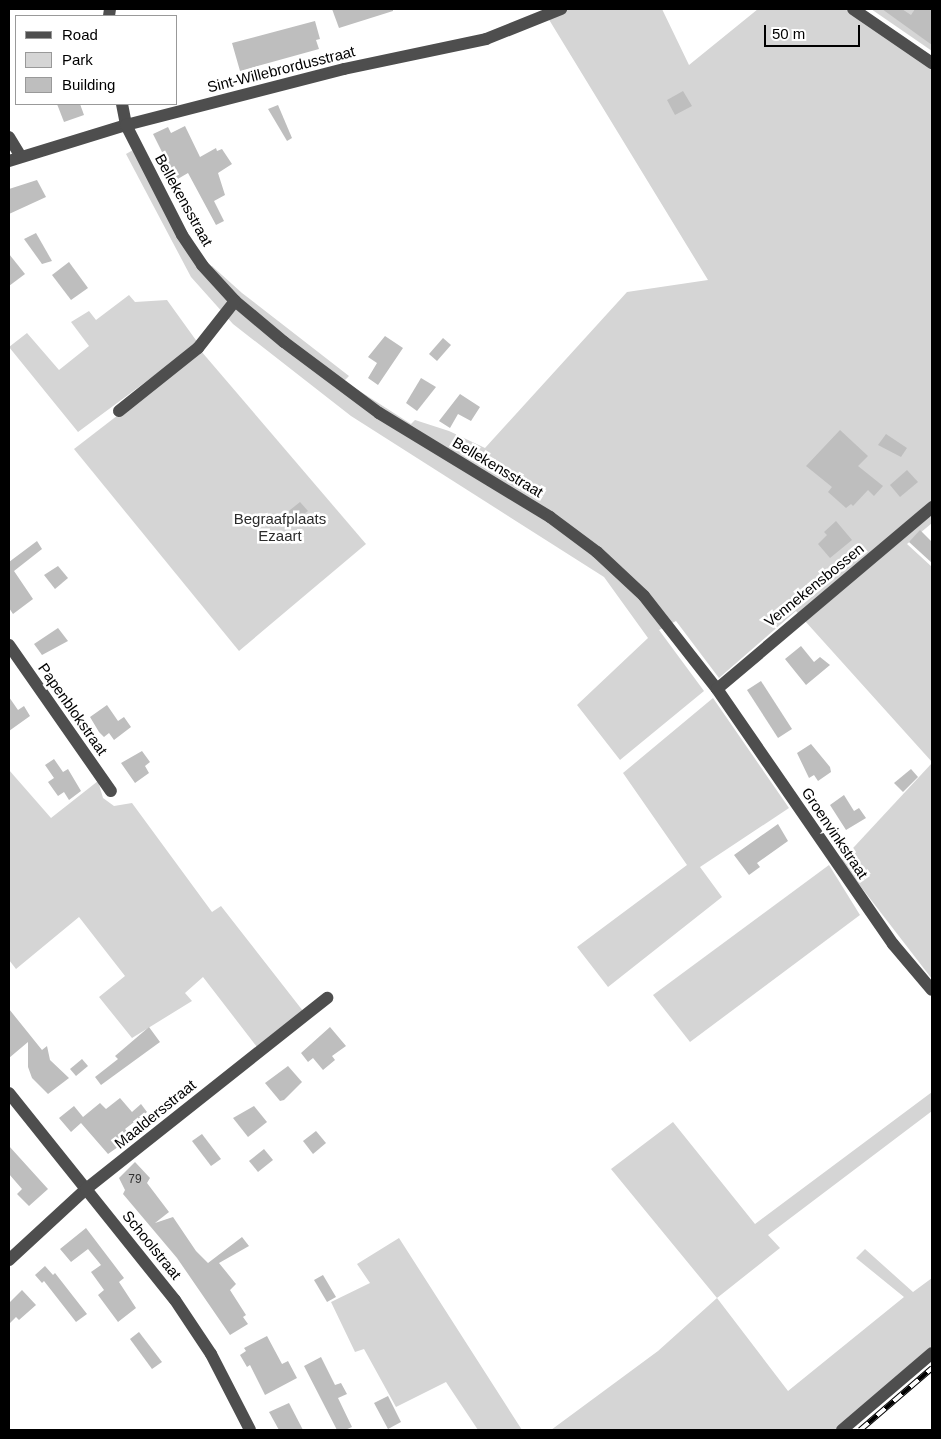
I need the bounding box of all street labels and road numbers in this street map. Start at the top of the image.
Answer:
street label: Sint-Willebrordusstraat [205,42,357,96]
street label: Bellekensstraat [151,151,217,249]
street label: Bellekensstraat [449,433,547,501]
street label: Vennekensbossen [761,539,867,631]
street label: Papenblokstraat [35,659,111,759]
street label: Groenvinkstraat [798,784,872,882]
street label: Maaldersstraat [111,1076,199,1152]
street label: Schoolstraat [119,1207,185,1283]

